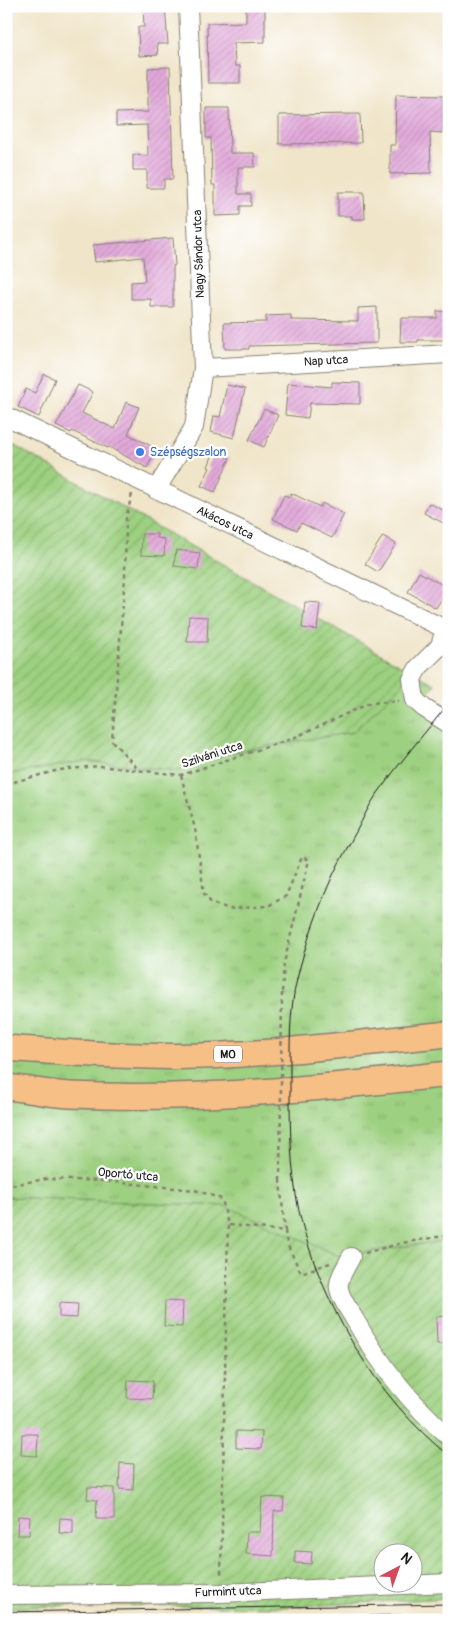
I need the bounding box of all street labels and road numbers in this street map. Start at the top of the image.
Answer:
street label: Nagy Sándor utca [190,209,208,298]
street label: Nap utca [303,352,349,370]
street label: Akácos utca [194,503,256,543]
street label: Szilváni utca [180,738,245,772]
road number: M0 [214,1046,242,1062]
street label: Oportó utca [97,1165,159,1185]
street label: Furmint utca [194,1583,262,1601]

